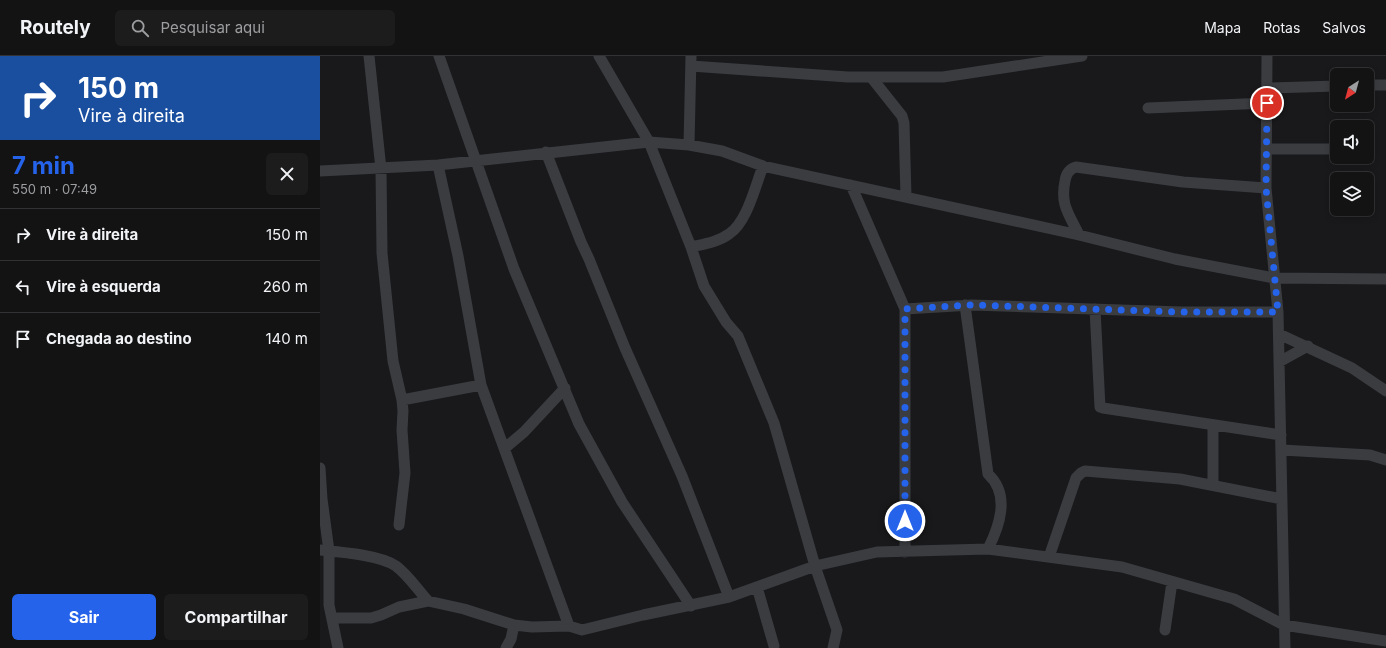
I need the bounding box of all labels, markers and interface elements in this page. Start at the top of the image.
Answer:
search box [115,10,395,46]
text: Routely [20,16,91,39]
icon: search [129,17,151,39]
text: Pesquisar aqui [161,18,265,37]
text: Mapa [1204,19,1241,36]
text: Rotas [1263,19,1300,36]
text: Salvos [1322,19,1366,36]
north arrow [1330,68,1374,112]
map controls [1330,68,1374,216]
text: 150 m [78,71,159,105]
icon: right [12,72,64,124]
pin [1250,86,1284,120]
icon: arrive [1256,92,1278,114]
text: Vire à direita [78,105,185,126]
button: sound [1330,120,1374,164]
text: 7 min [12,151,75,180]
button: close [266,153,308,195]
button: layers [1330,172,1374,216]
text: 550 m · 07:49 [12,181,97,197]
icon: right [12,224,34,246]
text: Vire à direita [46,225,138,244]
text: 150 m [266,225,308,244]
icon: left [12,276,34,298]
text: Vire à esquerda [46,277,161,296]
text: 260 m [263,277,308,296]
icon: arrive [12,328,34,350]
text: Chegada ao destino [46,329,192,348]
text: 140 m [265,329,308,348]
position arrow [884,500,926,542]
button: Sair [12,594,156,640]
button: Compartilhar [164,594,308,640]

